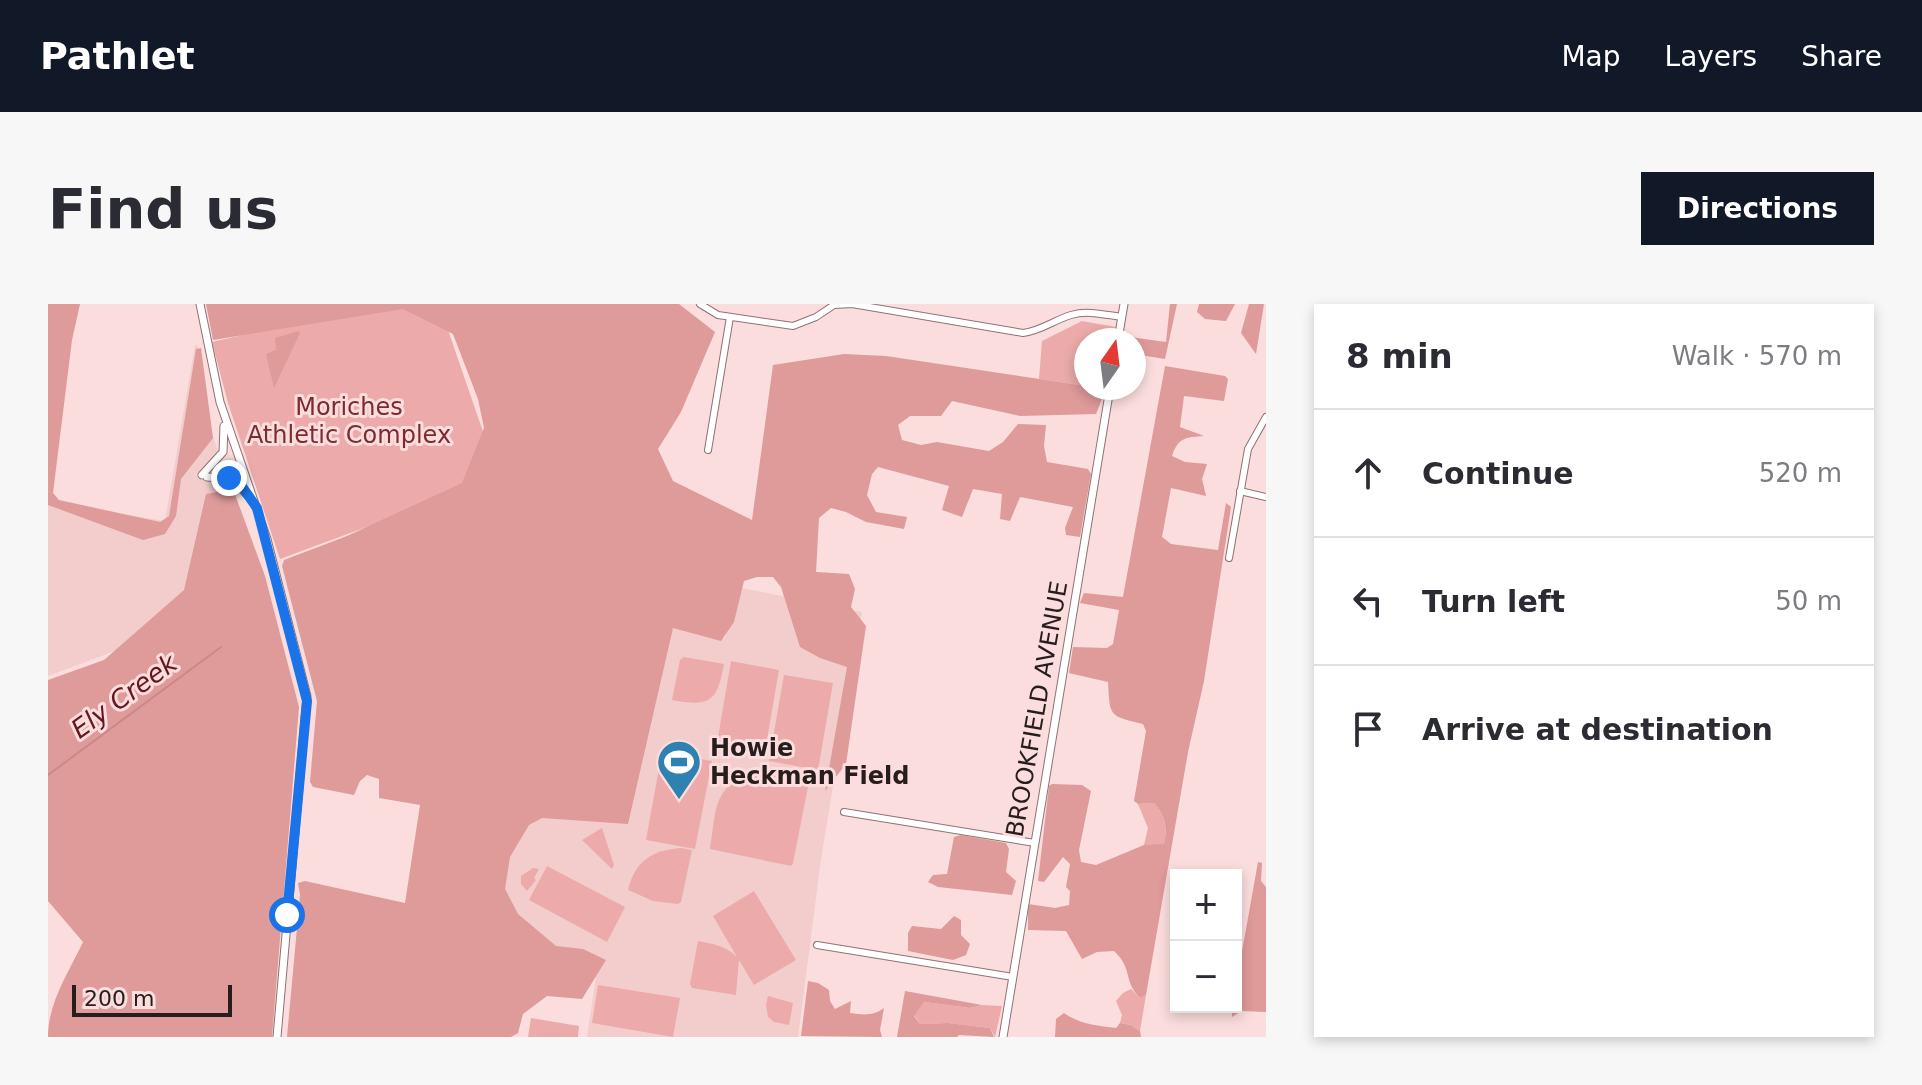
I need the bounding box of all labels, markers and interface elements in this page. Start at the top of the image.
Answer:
text: Pathlet [40,34,195,78]
text: Map [1561,40,1621,73]
text: Layers [1665,40,1757,73]
text: Share [1801,40,1882,73]
button: Directions [1641,172,1874,245]
text: Find us [48,176,278,241]
north arrow [1074,328,1146,400]
text: 8 min [1346,336,1453,376]
text: Walk · 570 m [1672,341,1842,371]
park label: Moriches Athletic Complex [247,393,451,449]
icon: ahead [1346,451,1390,495]
text: Continue [1422,456,1574,491]
text: 520 m [1759,458,1842,488]
route end [211,460,247,496]
street label: BROOKFIELD AVENUE [1001,579,1073,839]
icon: left [1346,579,1390,623]
text: Turn left [1422,584,1565,619]
text: 50 m [1775,586,1842,616]
water label: Ely Creek [65,647,183,744]
icon: arrive [1346,707,1390,751]
text: Arrive at destination [1422,712,1773,747]
place label: Howie Heckman Field [710,734,910,790]
sports icon: Howie Heckman Field [655,738,703,801]
map controls [1170,869,1242,1013]
button: + [1170,869,1242,941]
route start [269,897,305,933]
button: − [1170,941,1242,1013]
scale bar [72,981,232,1017]
text: 200 m [84,986,154,1011]

